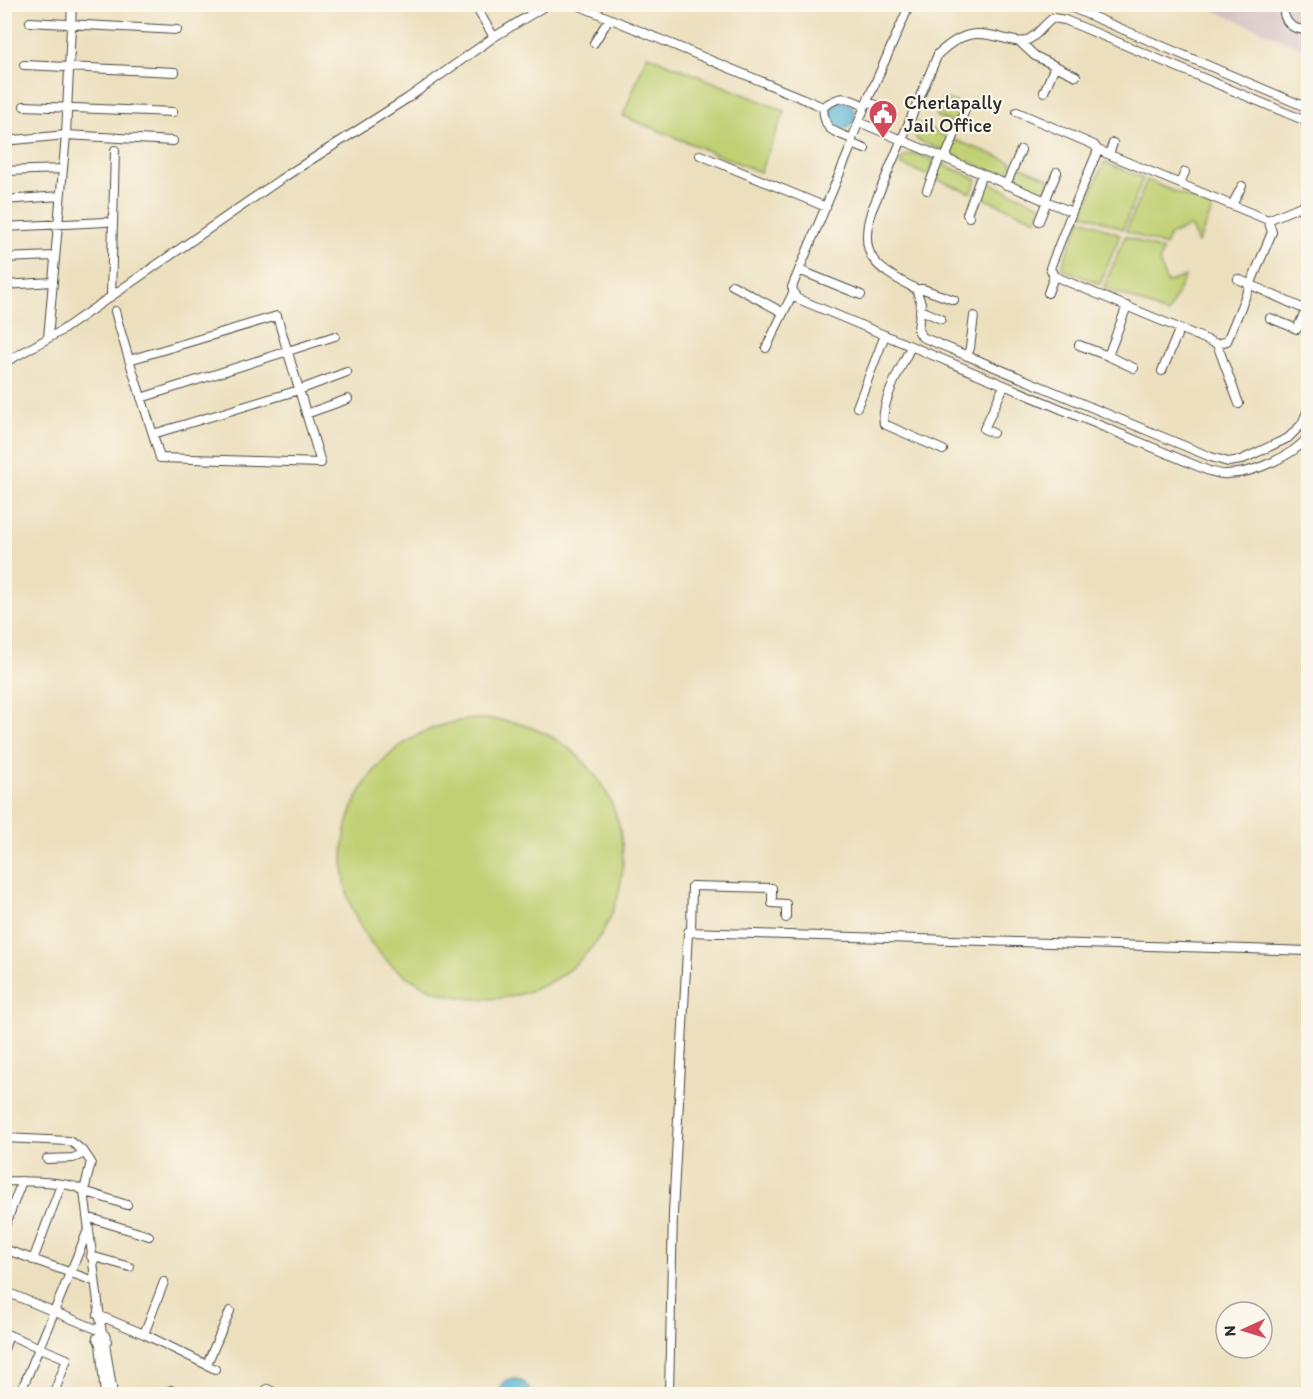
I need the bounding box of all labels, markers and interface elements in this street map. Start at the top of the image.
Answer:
place label: Cherlapally Jail Office [904,90,1002,137]
public building icon: Cherlapally Jail Office [867,98,899,140]
north arrow [1214,1300,1274,1360]
text: N [1220,1325,1239,1337]

